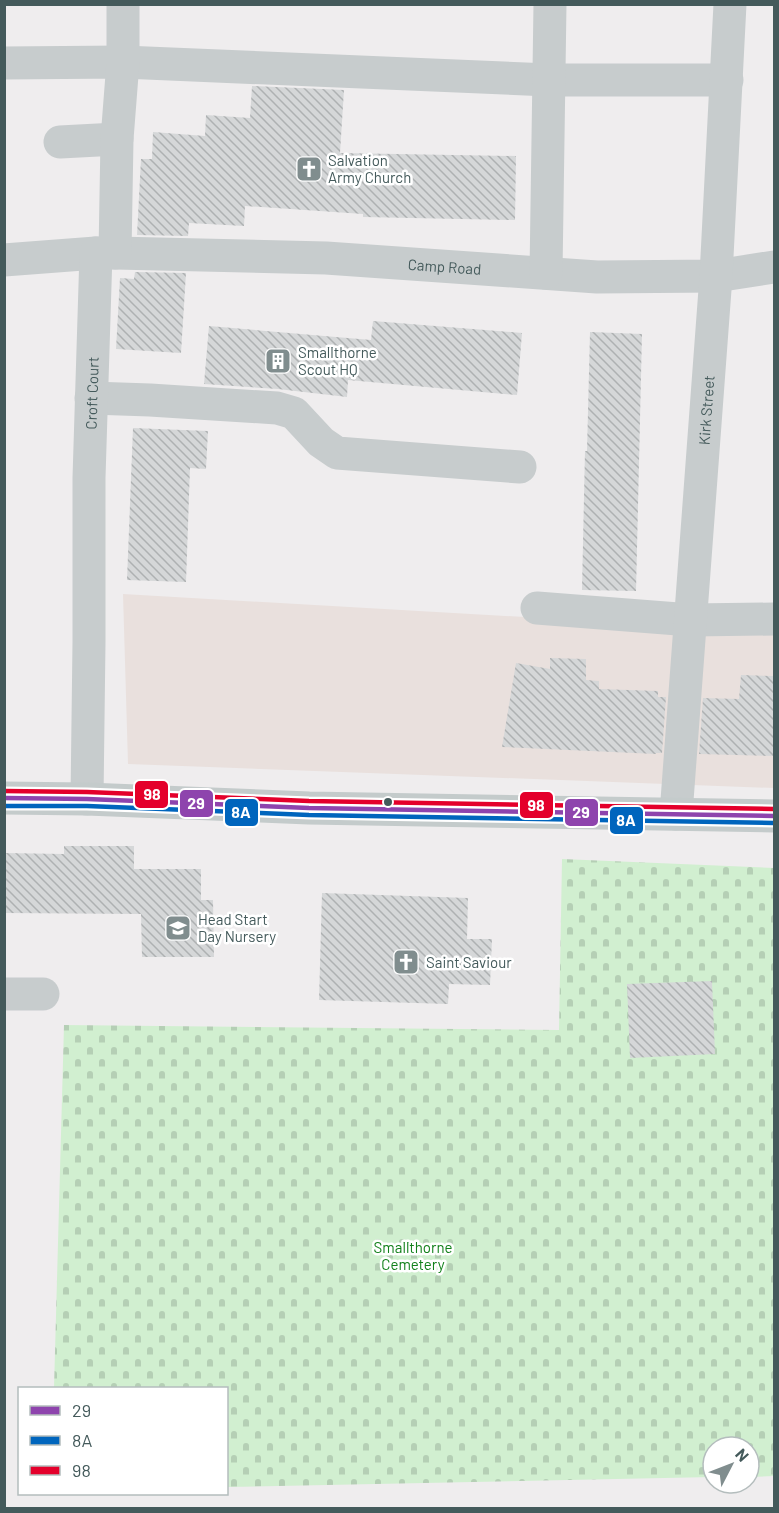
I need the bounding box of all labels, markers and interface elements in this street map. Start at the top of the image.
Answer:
place label: Salvation Army Church [328,151,411,186]
church icon: Salvation Army Church [294,154,324,184]
street label: Camp Road [407,255,482,278]
place label: Smallthorne Scout HQ [298,343,377,378]
building icon: Smallthorne Scout HQ [263,346,293,376]
street label: Croft Court [82,356,102,430]
street label: Kirk Street [694,375,718,446]
line badge: 98 [134,780,169,809]
text: 98 [143,784,161,803]
line badge: 29 [179,789,214,818]
line badge: 98 [519,791,554,819]
text: 29 [187,793,205,812]
text: 98 [527,795,545,814]
unlabelled marker [382,796,394,808]
line badge: 8A [224,798,259,827]
line badge: 29 [564,798,599,827]
text: 8A [231,802,251,821]
text: 29 [572,802,590,821]
line badge: 8A [609,806,644,835]
text: 8A [616,810,636,829]
place label: Head Start Day Nursery [198,910,276,945]
school or university icon: Head Start Day Nursery [163,913,193,943]
church icon: Saint Saviour [391,947,421,977]
place label: Saint Saviour [426,953,512,971]
park label: Smallthorne Cemetery [374,1238,452,1273]
legend [18,1387,228,1495]
text: 29 [72,1399,91,1421]
text: 8A [72,1429,92,1451]
north arrow [701,1435,761,1495]
text: N [732,1444,753,1465]
text: 98 [72,1459,91,1481]

